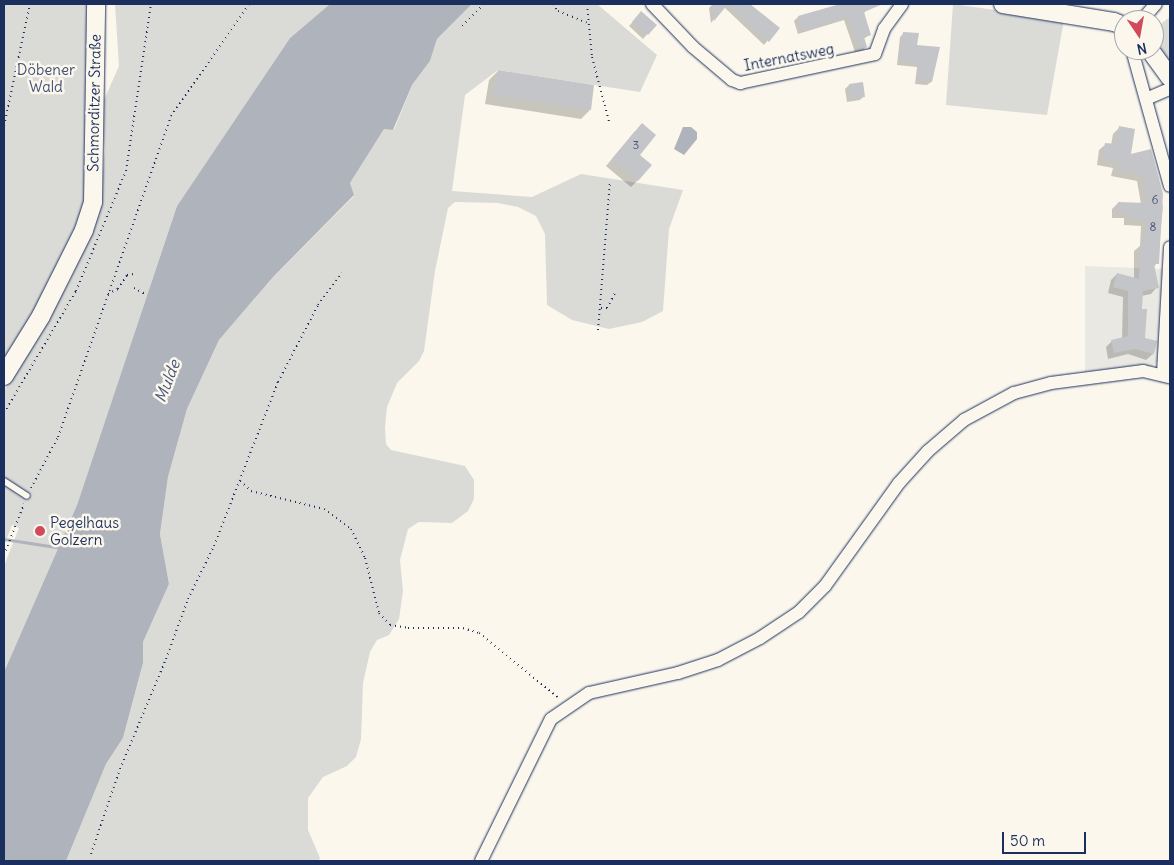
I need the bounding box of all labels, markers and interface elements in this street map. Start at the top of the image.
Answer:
north arrow [1114,10,1164,60]
street label: Schmorditzer Straße [84,34,104,172]
street label: Internatsweg [742,39,836,75]
text: N [1135,39,1149,59]
park label: Döbener Wald [17,60,75,95]
house number: 3 [633,138,639,152]
house number: 6 [1152,193,1158,207]
house number: 8 [1150,220,1156,234]
water label: Mulde [150,357,184,405]
place label: Pegelhaus Golzern [50,513,119,548]
marker: Pegelhaus Golzern [34,525,46,537]
scale bar [1004,822,1088,854]
text: 50 m [1010,831,1045,850]

